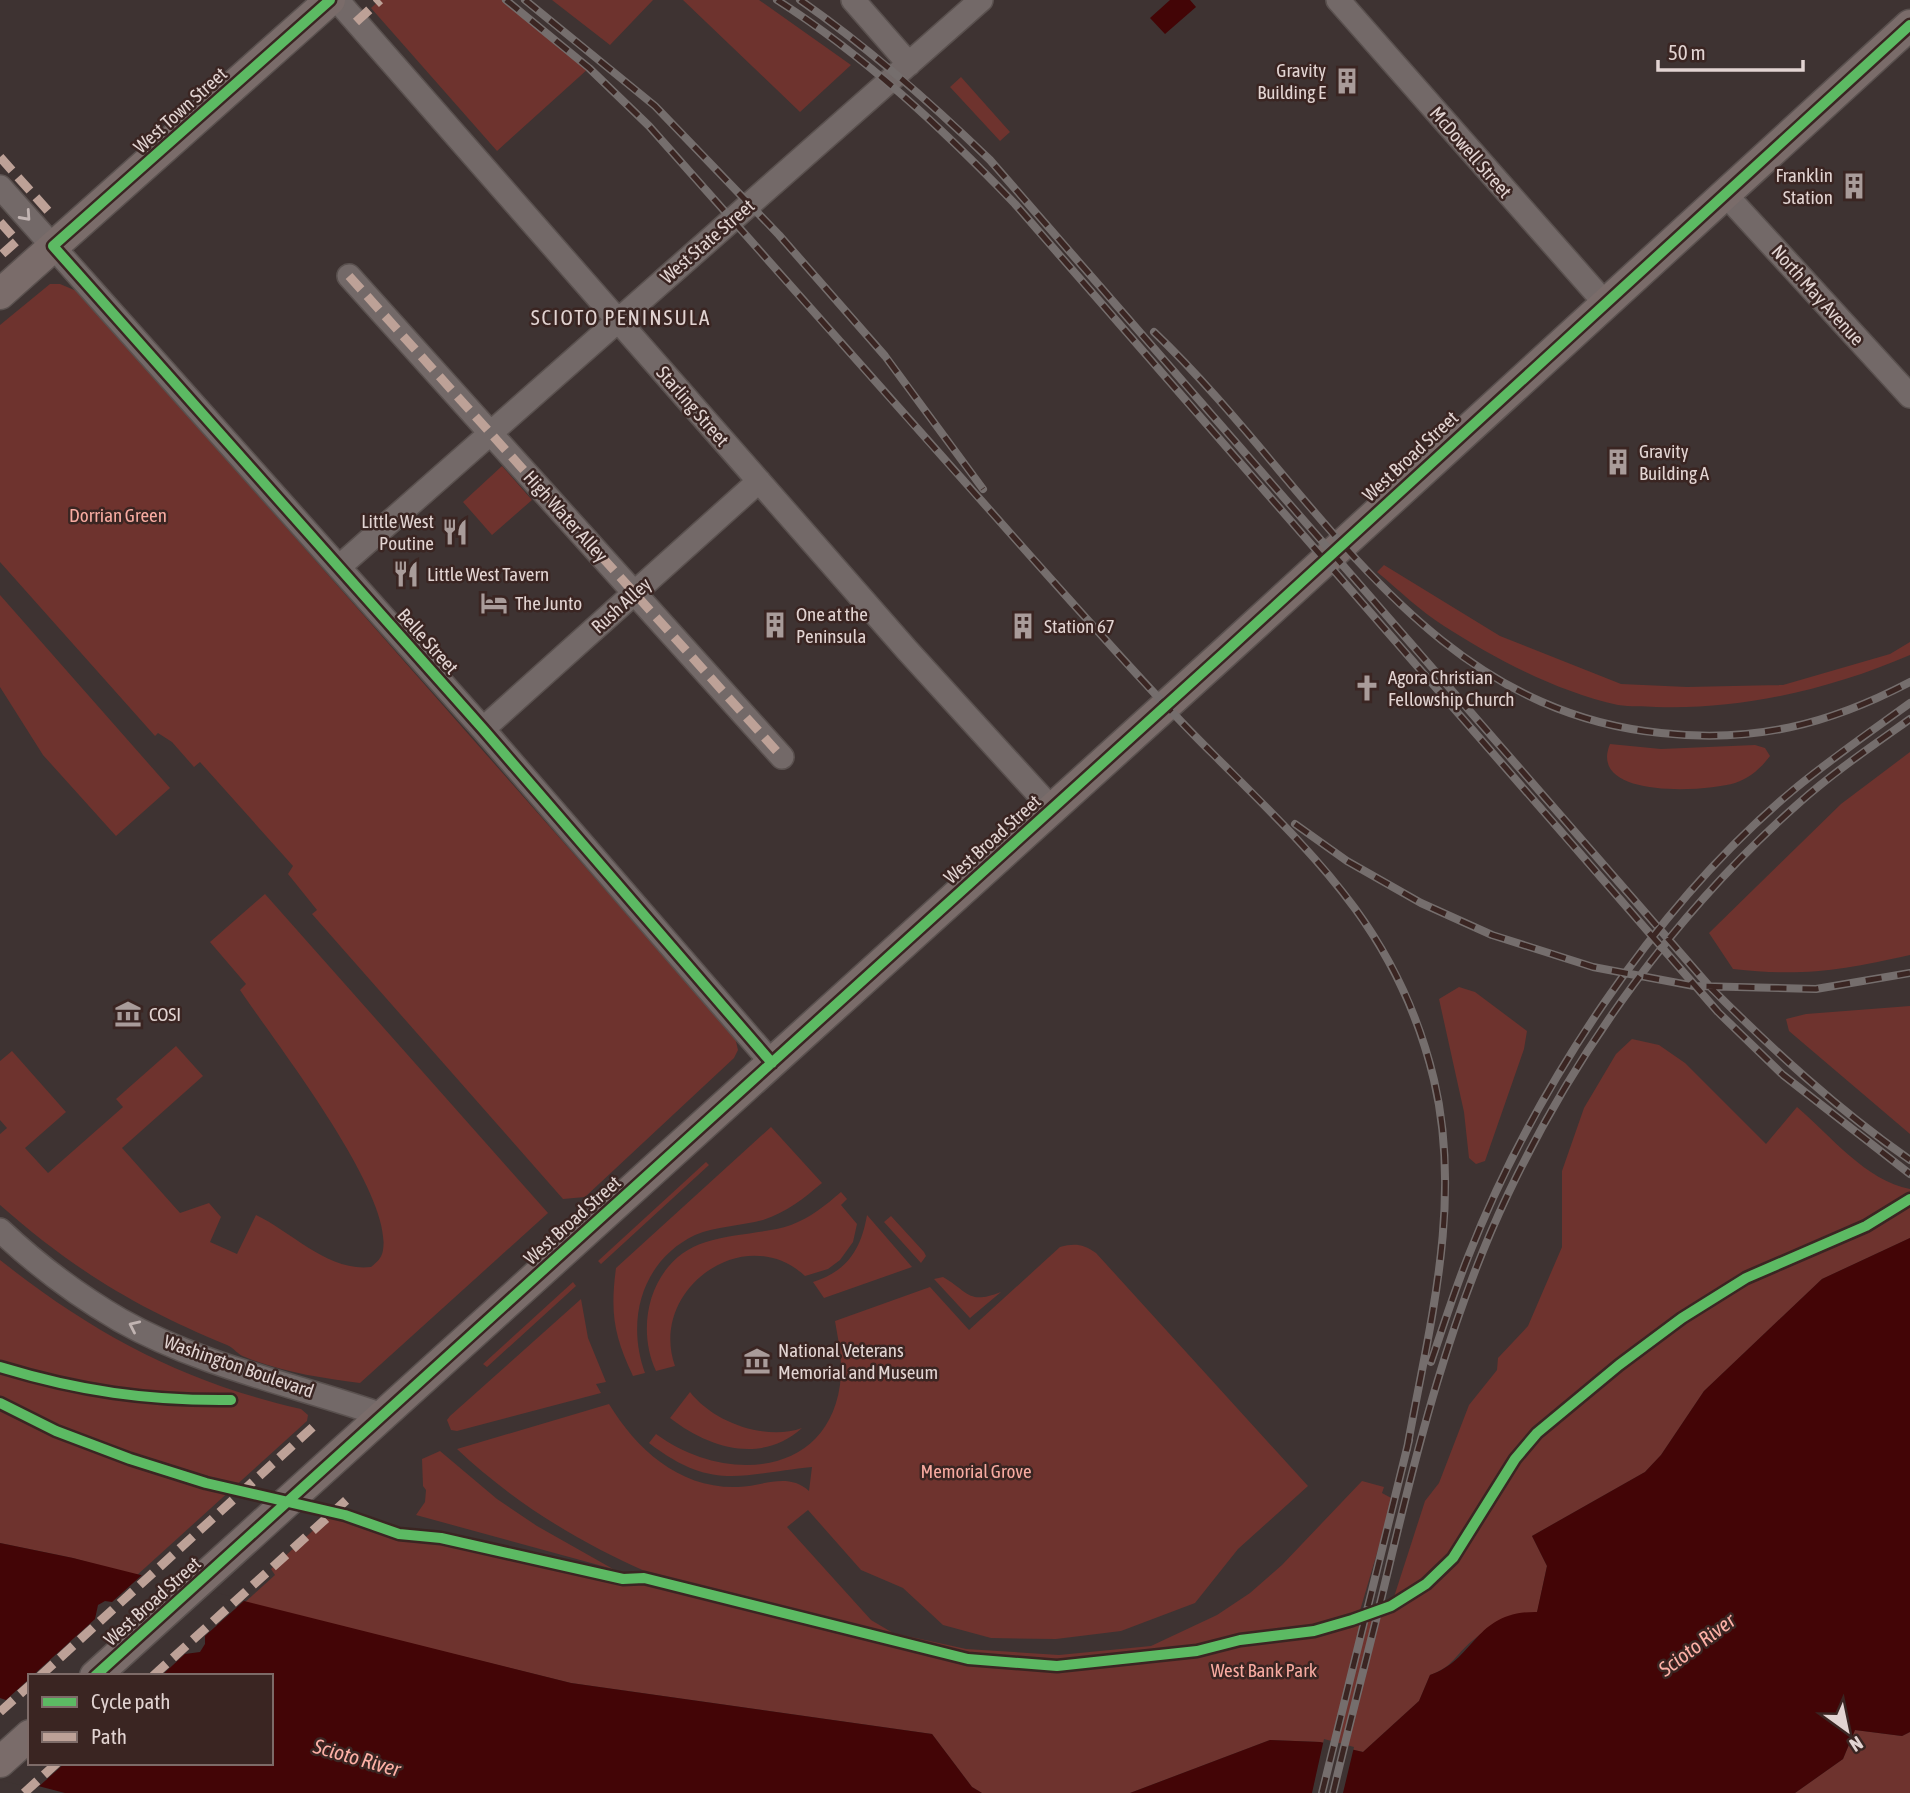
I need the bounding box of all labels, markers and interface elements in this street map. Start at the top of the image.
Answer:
scale bar [1658,28,1803,72]
text: 50 m [1668,40,1706,64]
place label: Gravity Building E [1257,59,1326,103]
street label: West Town Street [129,63,231,157]
building icon: Gravity Building E [1332,66,1362,96]
street label: McDowell Street [1426,102,1516,202]
place label: Franklin Station [1775,164,1833,208]
building icon: Franklin Station [1839,171,1869,201]
street label: West State Street [656,194,758,288]
one-way arrow [18,208,31,221]
street label: North May Avenue [1767,240,1869,350]
district label: SCIOTO PENINSULA [531,305,711,329]
street label: Starling Street [652,361,734,451]
street label: West Broad Street [1358,406,1462,506]
place label: Gravity Building A [1639,440,1710,484]
building icon: Gravity Building A [1603,447,1633,477]
street label: High Water Alley [519,466,613,566]
park label: Dorrian Green [69,504,167,526]
place label: Little West Poutine [361,510,434,554]
restaurant icon: Little West Poutine [440,517,470,547]
restaurant icon: Little West Tavern [391,559,421,589]
place label: Little West Tavern [427,563,549,585]
street label: Rush Alley [587,572,655,637]
hotel icon: The Junto [479,588,509,618]
place label: The Junto [515,592,582,614]
place label: One at the Peninsula [796,603,868,647]
street label: Belle Street [393,604,463,678]
building icon: One at the Peninsula [760,610,790,640]
building icon: Station 67 [1008,611,1038,641]
place label: Station 67 [1044,615,1115,637]
place label: Agora Christian Fellowship Church [1388,666,1515,710]
church icon: Agora Christian Fellowship Church [1352,673,1382,703]
street label: West Broad Street [939,790,1045,888]
museum icon: COSI [113,999,143,1029]
place label: COSI [149,1003,181,1025]
street label: West Broad Street [519,1171,625,1269]
one-way arrow [129,1320,141,1334]
street label: Washington Boulevard [161,1330,317,1402]
place label: National Veterans Memorial and Museum [778,1339,938,1383]
museum icon: National Veterans Memorial and Museum [742,1346,772,1376]
park label: Memorial Grove [920,1460,1032,1482]
street label: West Broad Street [99,1552,205,1650]
water label: Scioto River [1653,1607,1740,1681]
park label: West Bank Park [1211,1659,1318,1681]
legend [28,1674,273,1765]
text: Cycle path [91,1689,170,1713]
north arrow [1812,1695,1882,1765]
text: Path [91,1724,127,1748]
text: N [1846,1732,1867,1757]
water label: Scioto River [310,1733,404,1781]

